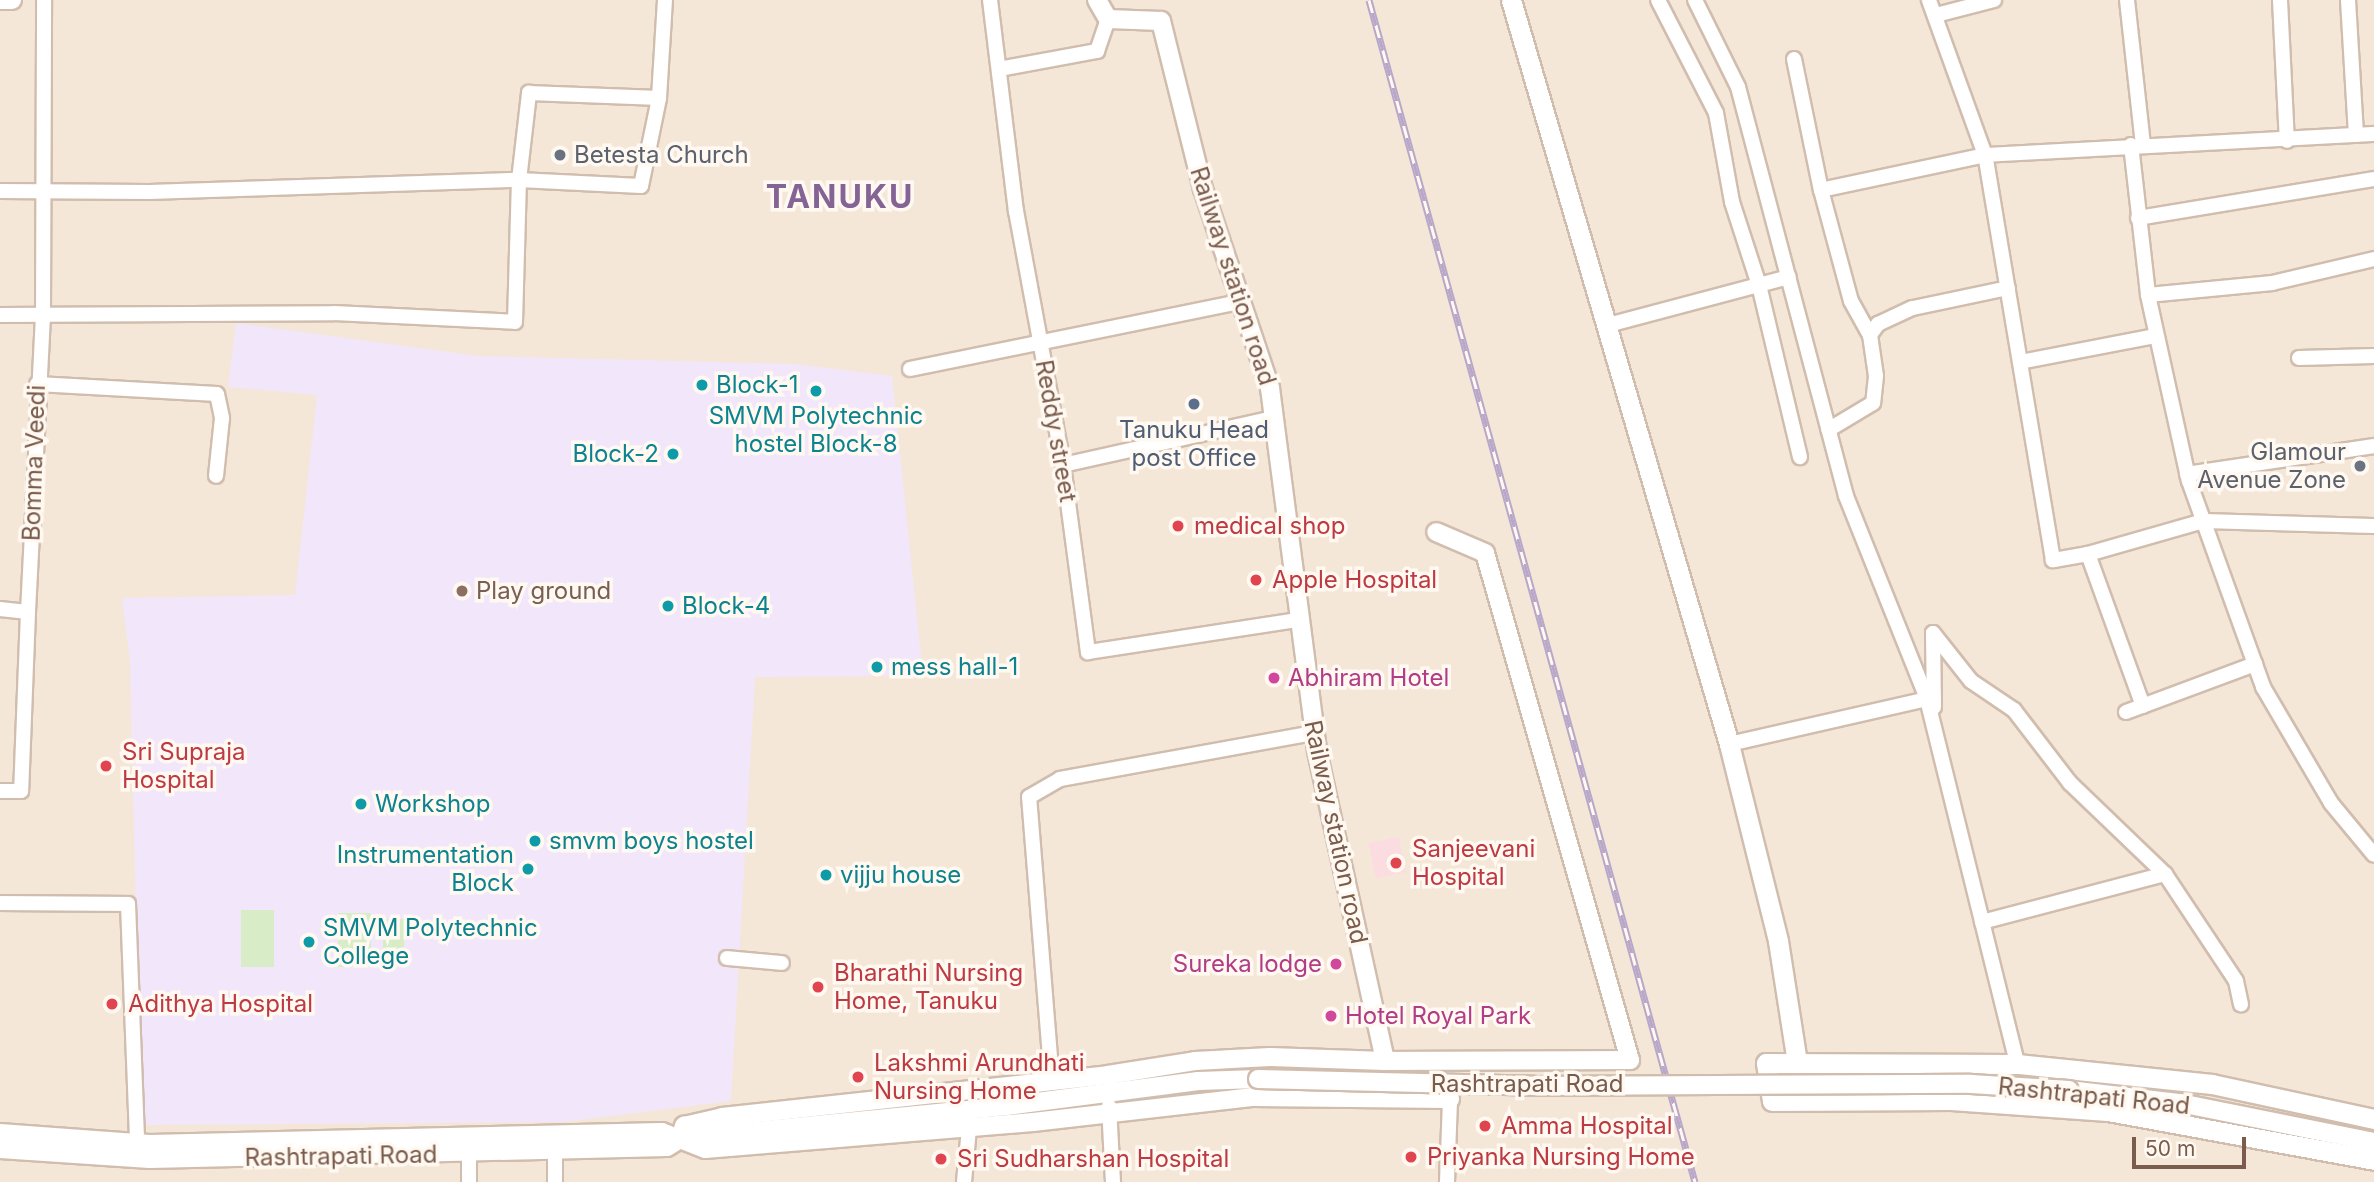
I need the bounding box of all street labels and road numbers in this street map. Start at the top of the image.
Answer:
street label: Railway station road [1184,163,1282,389]
street label: Reddy street [1029,358,1083,504]
street label: Bomma Veedi [17,384,51,542]
street label: Railway station road [1298,718,1374,946]
street label: Rashtrapati Road [1431,1070,1623,1098]
street label: Rashtrapati Road [1997,1072,2191,1120]
street label: Rashtrapati Road [244,1140,438,1172]

